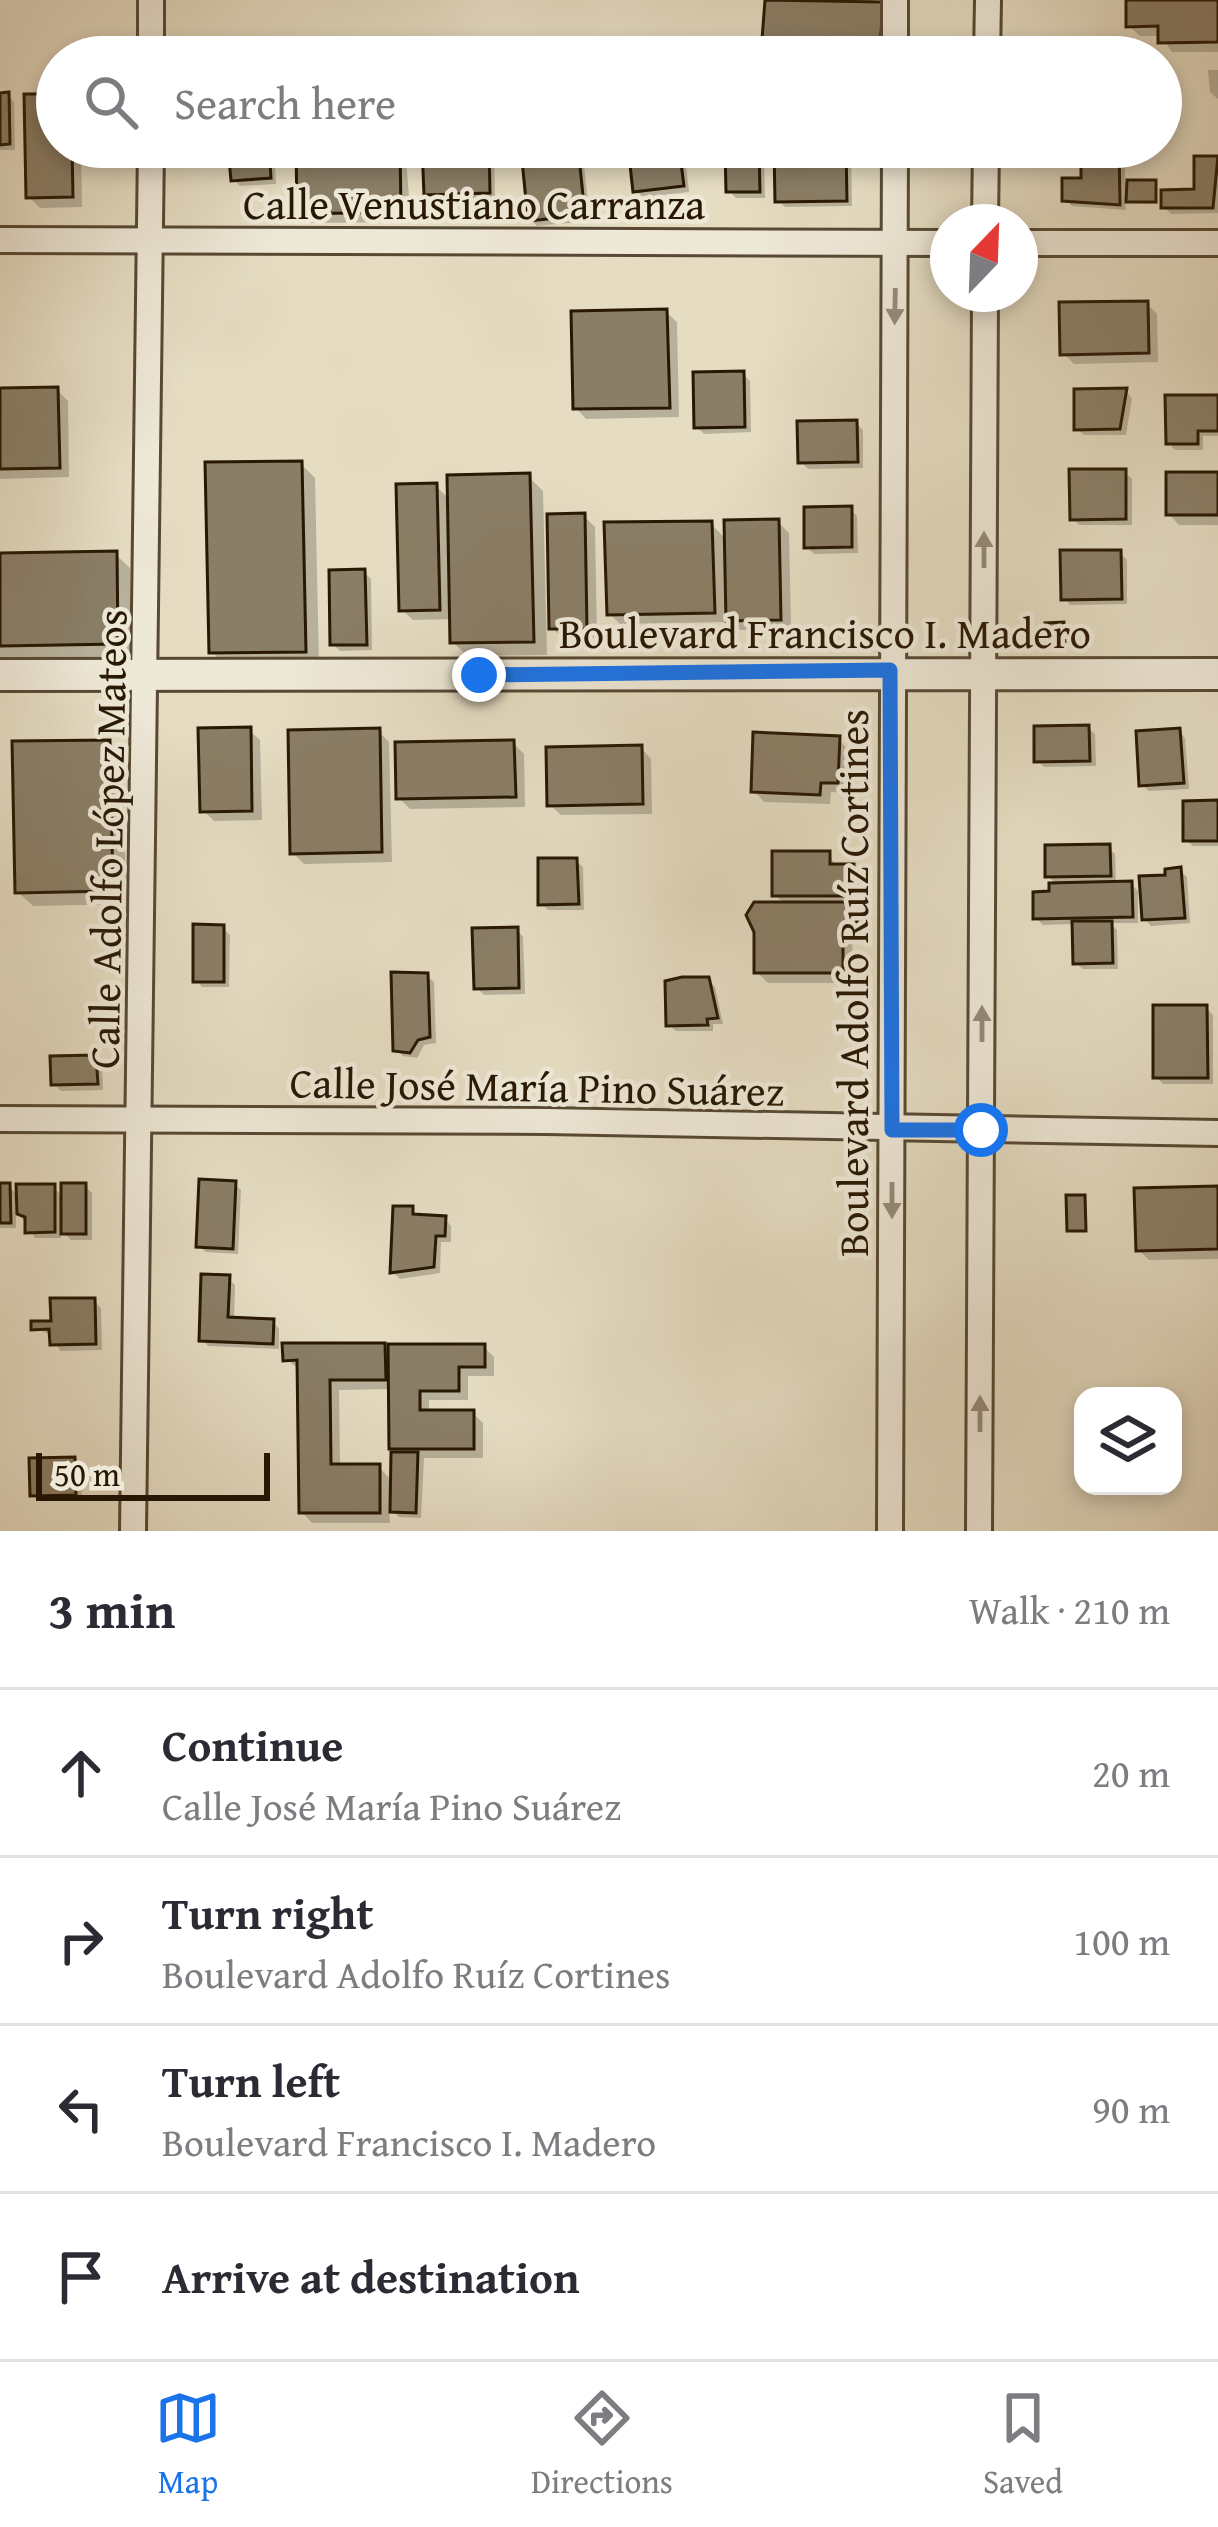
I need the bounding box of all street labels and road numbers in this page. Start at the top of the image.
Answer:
street label: Calle Venustiano Carranza [243,173,705,234]
street label: Boulevard Francisco I. Madero [559,602,1091,663]
street label: Calle Adolfo López Mateos [72,609,142,1069]
street label: Boulevard Adolfo Ruíz Cortines [822,709,883,1257]
street label: Calle José María Pino Suárez [289,1051,785,1121]

